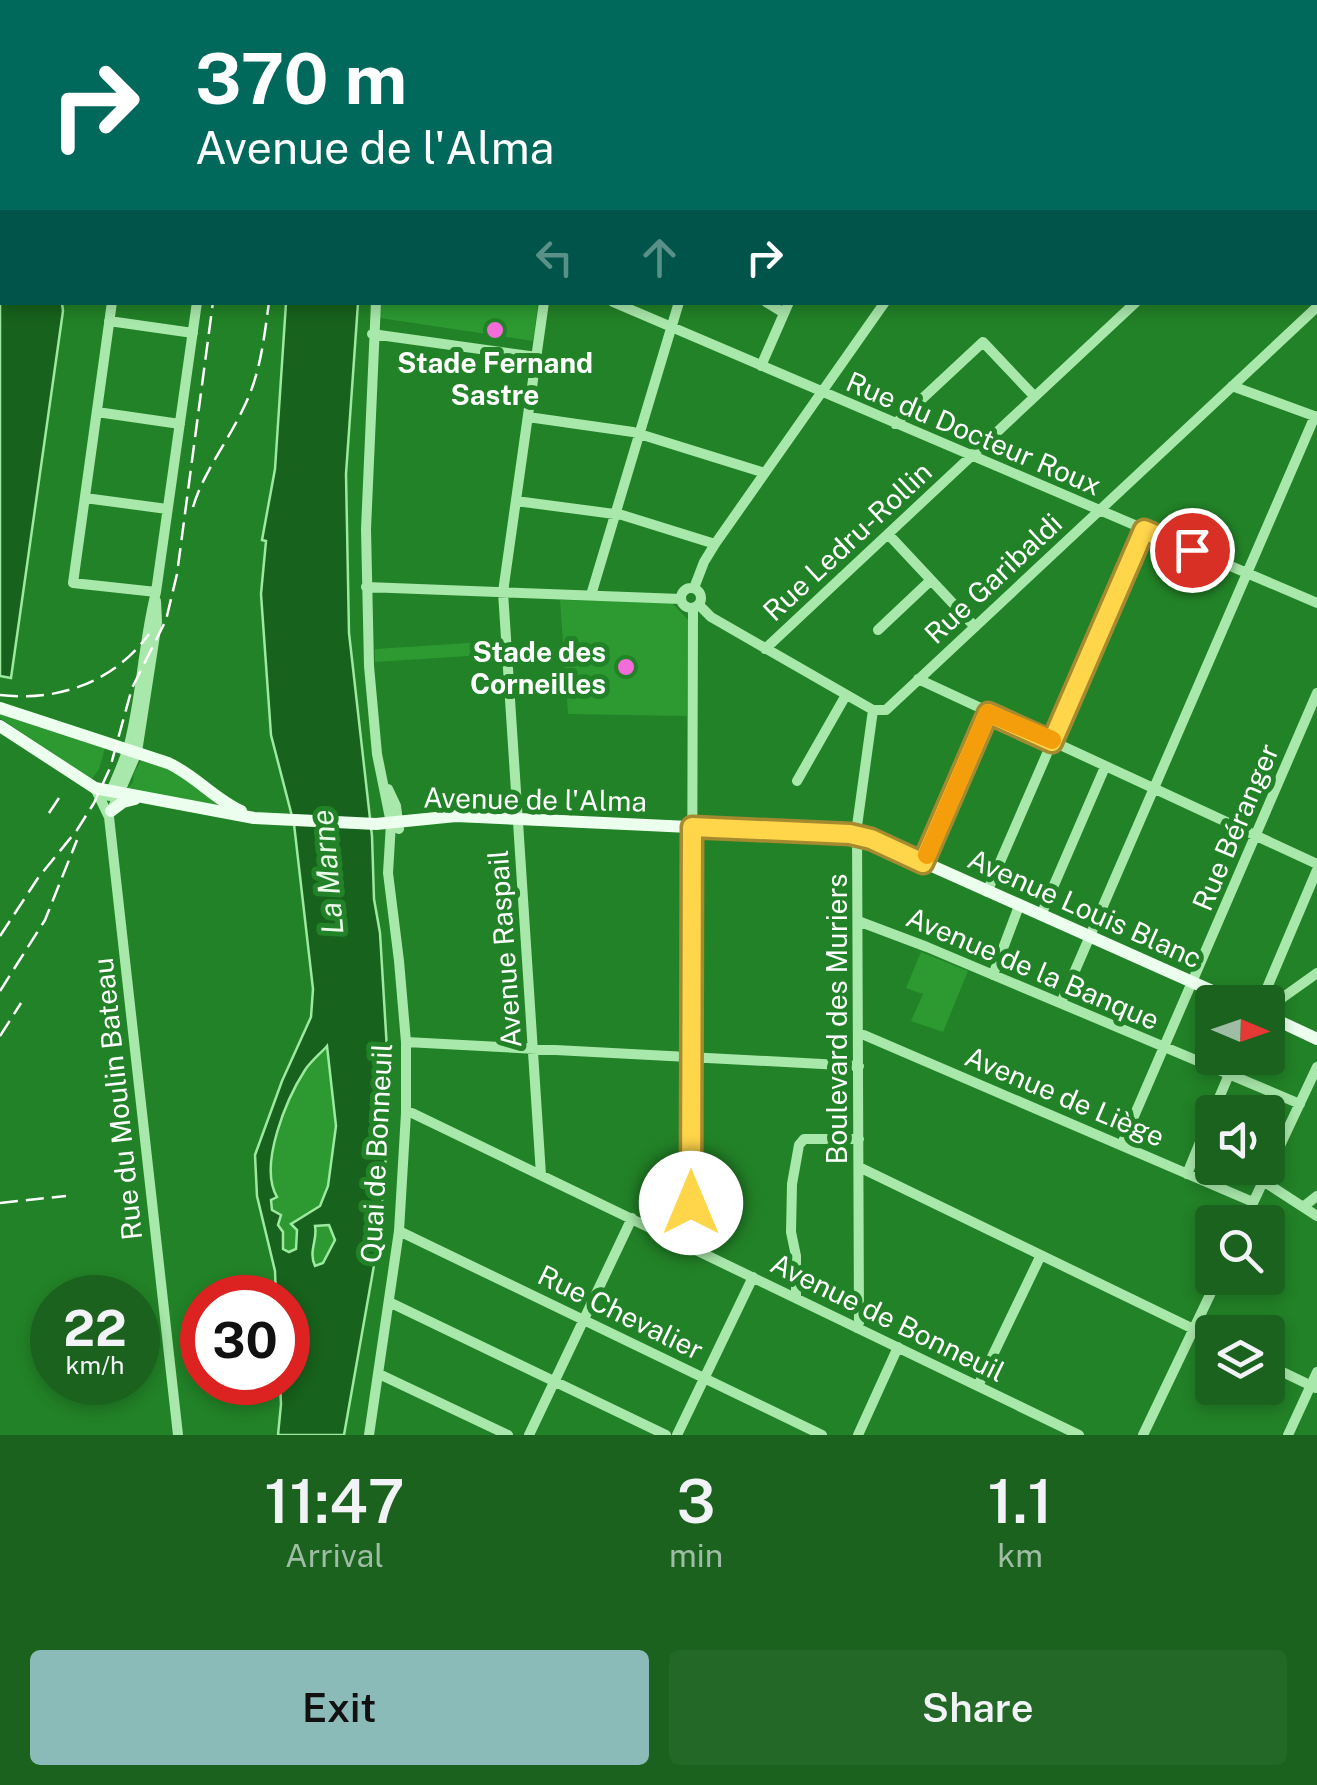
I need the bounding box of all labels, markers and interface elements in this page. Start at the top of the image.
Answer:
text: 370 m [195,37,407,120]
icon: right [30,40,160,170]
text: Avenue de l'Alma [195,121,554,174]
icon: left [527,230,582,285]
icon: ahead [632,230,687,285]
icon: right [737,230,792,285]
marker: Stade Fernand Sastre [484,319,506,341]
place label: Stade Fernand Sastre [397,346,593,411]
street label: Rue du Docteur Roux [842,364,1106,502]
street label: Rue Ledru-Rollin [756,455,938,627]
street label: Rue Garibaldi [918,506,1068,650]
pin [1150,508,1235,593]
icon: arrive [1165,523,1220,578]
place label: Stade des Corneilles [470,635,606,700]
marker: Stade des Corneilles [615,656,637,678]
street label: Rue Béranger [1185,739,1285,915]
street label: Avenue de l'Alma [423,781,647,817]
water label: La Marne [304,808,350,936]
street label: Avenue Louis Blanc [963,842,1207,974]
street label: Avenue Raspail [481,849,527,1049]
street label: Boulevard des Muriers [820,874,853,1164]
street label: Avenue de la Banque [902,900,1164,1036]
street label: Rue du Moulin Bateau [86,956,148,1242]
north arrow [1195,985,1285,1075]
map controls [1195,985,1285,1405]
street label: Avenue de Liège [960,1039,1170,1153]
street label: Quai de Bonneuil [354,1042,398,1264]
button: sound [1195,1095,1285,1185]
position arrow [639,1151,743,1255]
button: search [1195,1205,1285,1295]
street label: Avenue de Bonneuil [766,1246,1010,1388]
street label: Rue Chevalier [533,1258,709,1366]
speed limit sign: 30 [180,1275,310,1405]
text: 22 [63,1298,127,1357]
button: layers [1195,1315,1285,1405]
text: km/h [66,1350,124,1380]
text: 11:47 [264,1466,405,1537]
text: 3 [677,1466,716,1537]
text: 1.1 [988,1466,1053,1537]
text: Arrival [285,1537,384,1574]
text: min [669,1537,723,1574]
text: km [997,1537,1043,1574]
button: Exit [30,1650,649,1765]
button: Share [669,1650,1287,1765]

